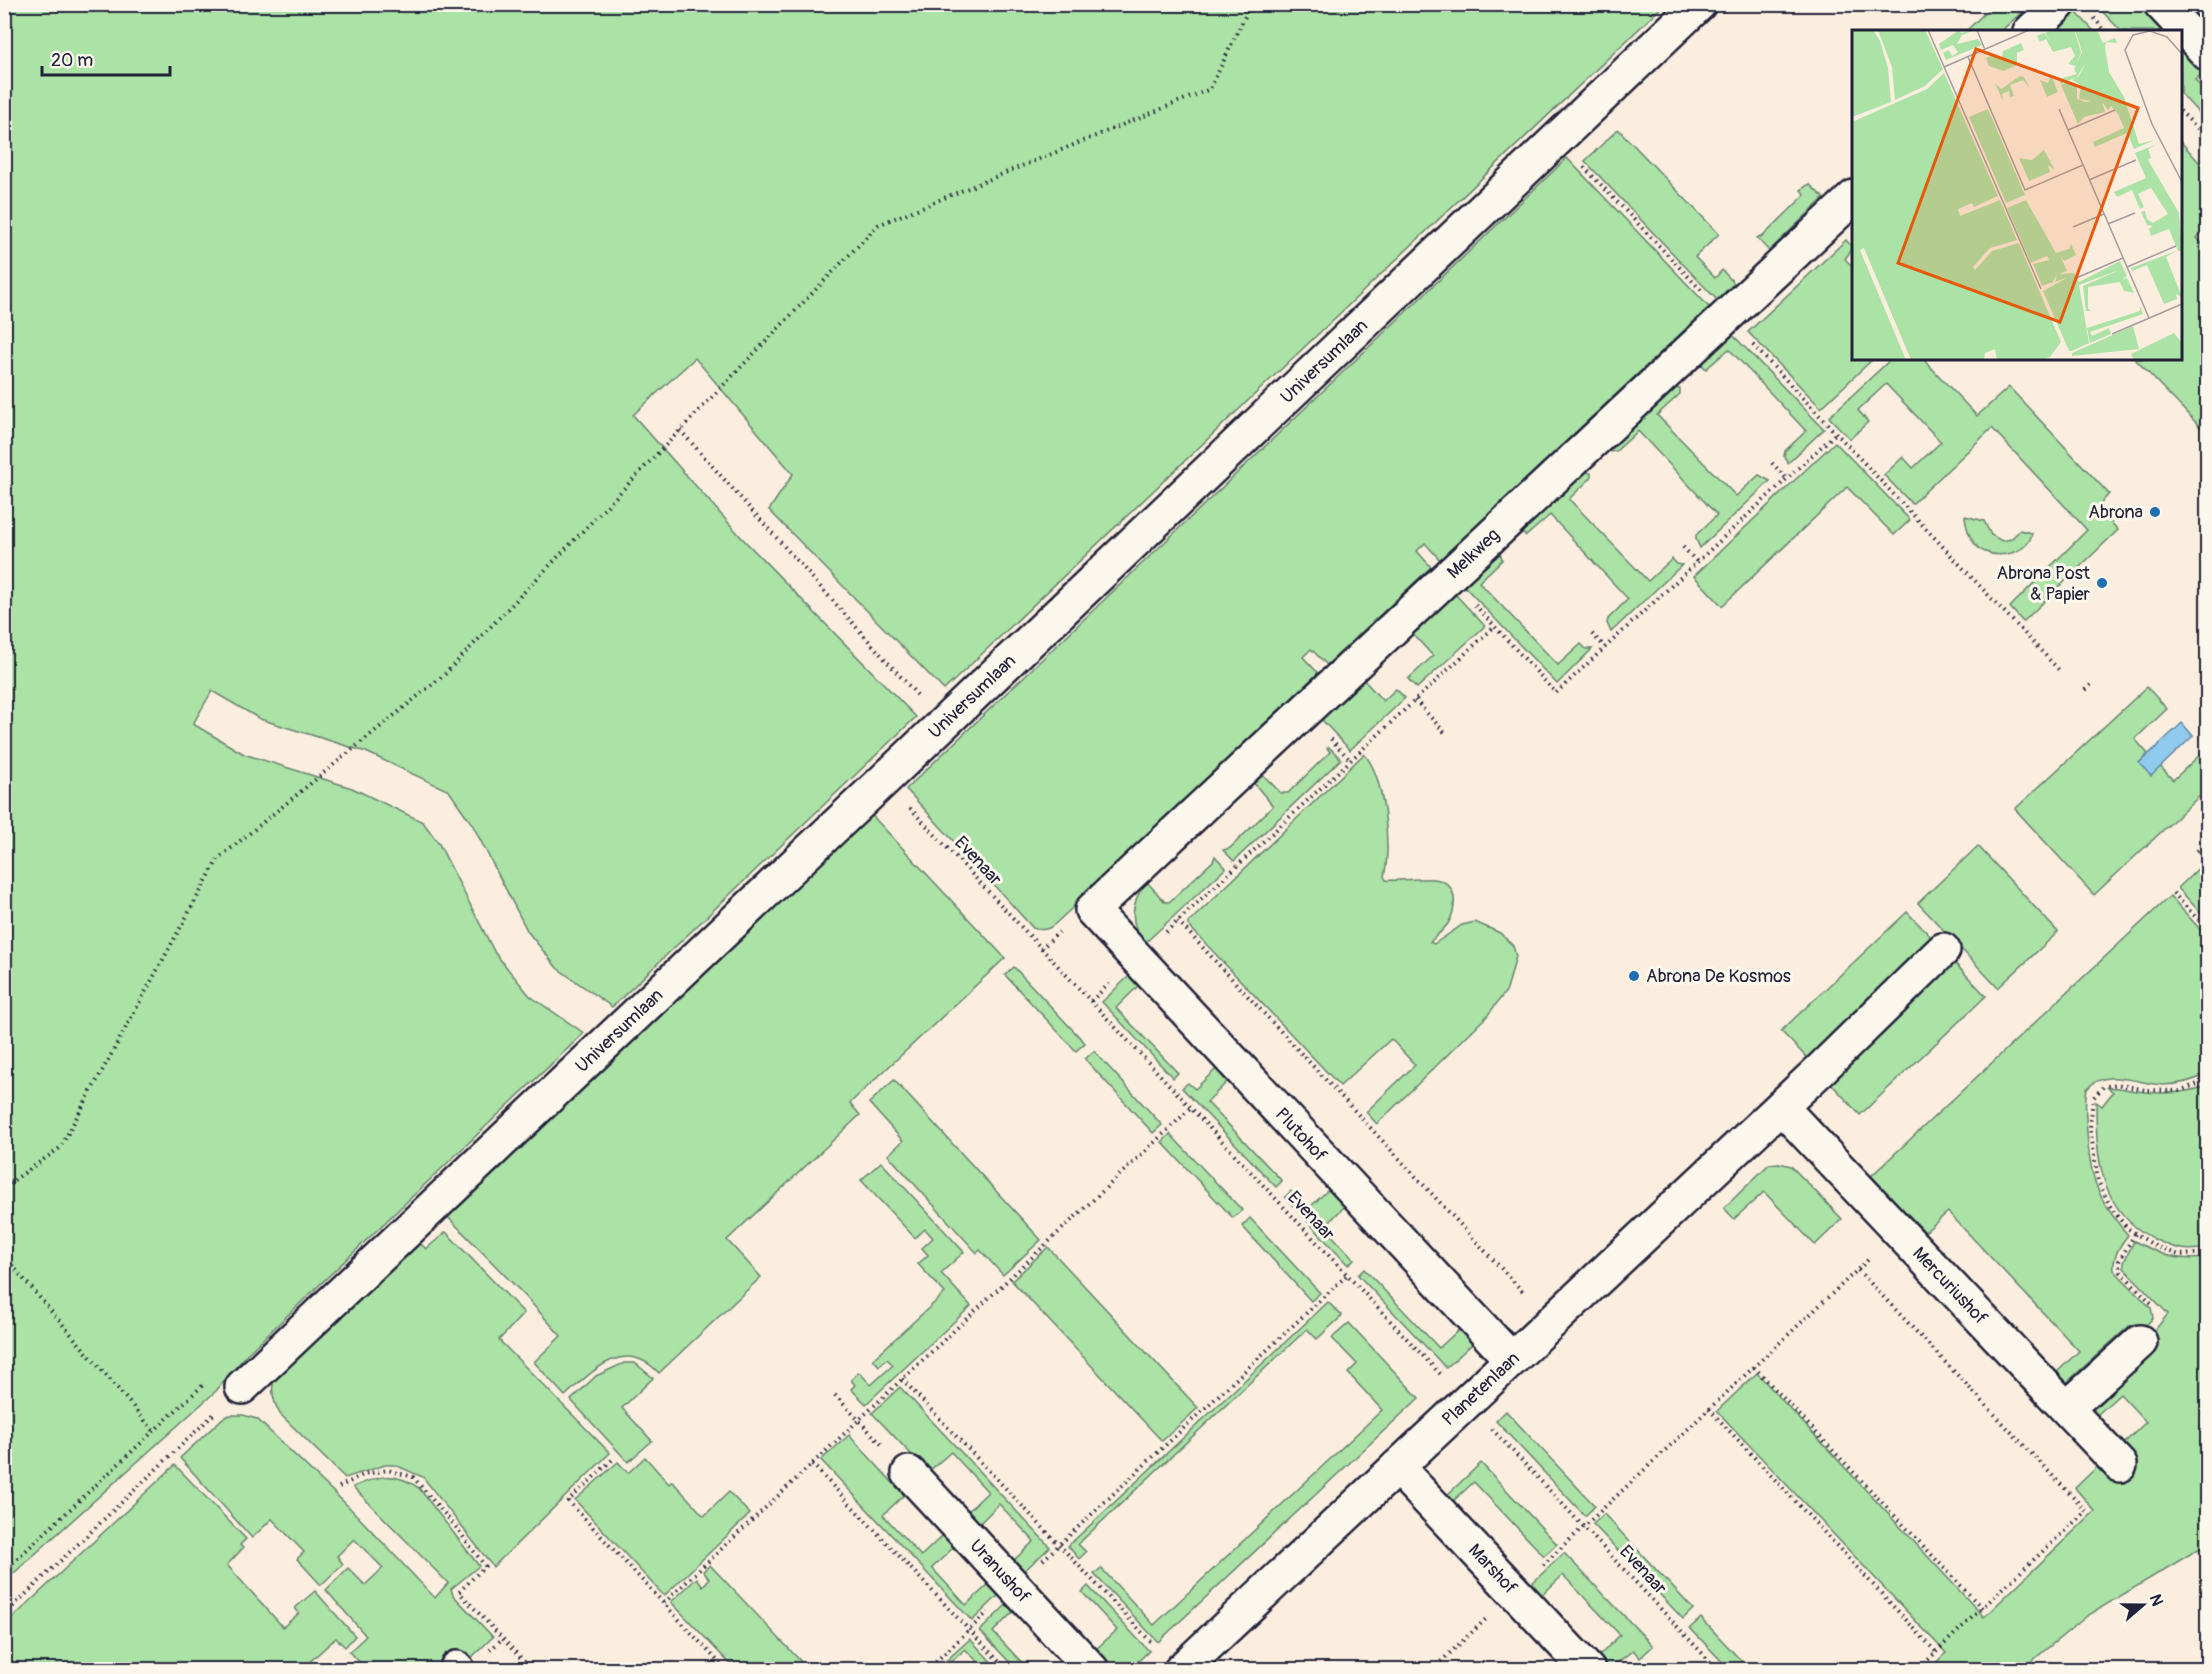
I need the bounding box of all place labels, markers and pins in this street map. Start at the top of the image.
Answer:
place label: Abrona [2088,501,2143,524]
marker: Abrona [2148,505,2162,519]
place label: Abrona Post & Papier [1997,562,2091,606]
marker: Abrona Post & Papier [2095,576,2109,590]
place label: Abrona De Kosmos [1646,965,1791,988]
marker: Abrona De Kosmos [1627,969,1641,983]

